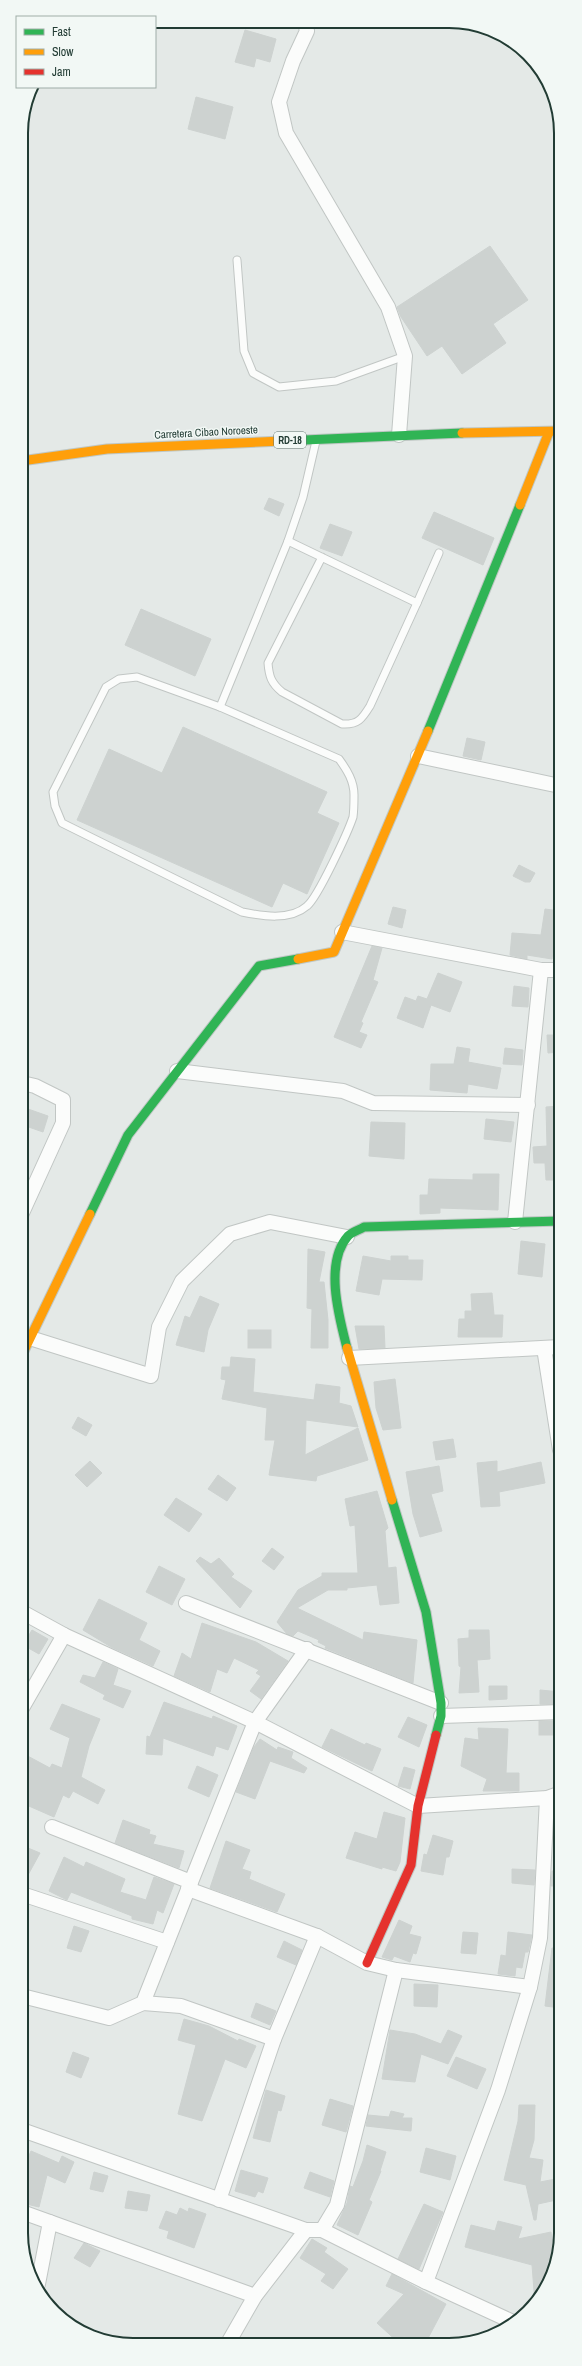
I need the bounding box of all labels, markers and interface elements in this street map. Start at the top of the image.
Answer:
legend [16,16,156,88]
text: Fast [52,24,71,40]
text: Slow [52,44,74,60]
text: Jam [52,64,71,80]
street label: Carretera Cibao Noroeste [154,422,258,442]
road number: RD-18 [274,432,306,448]

